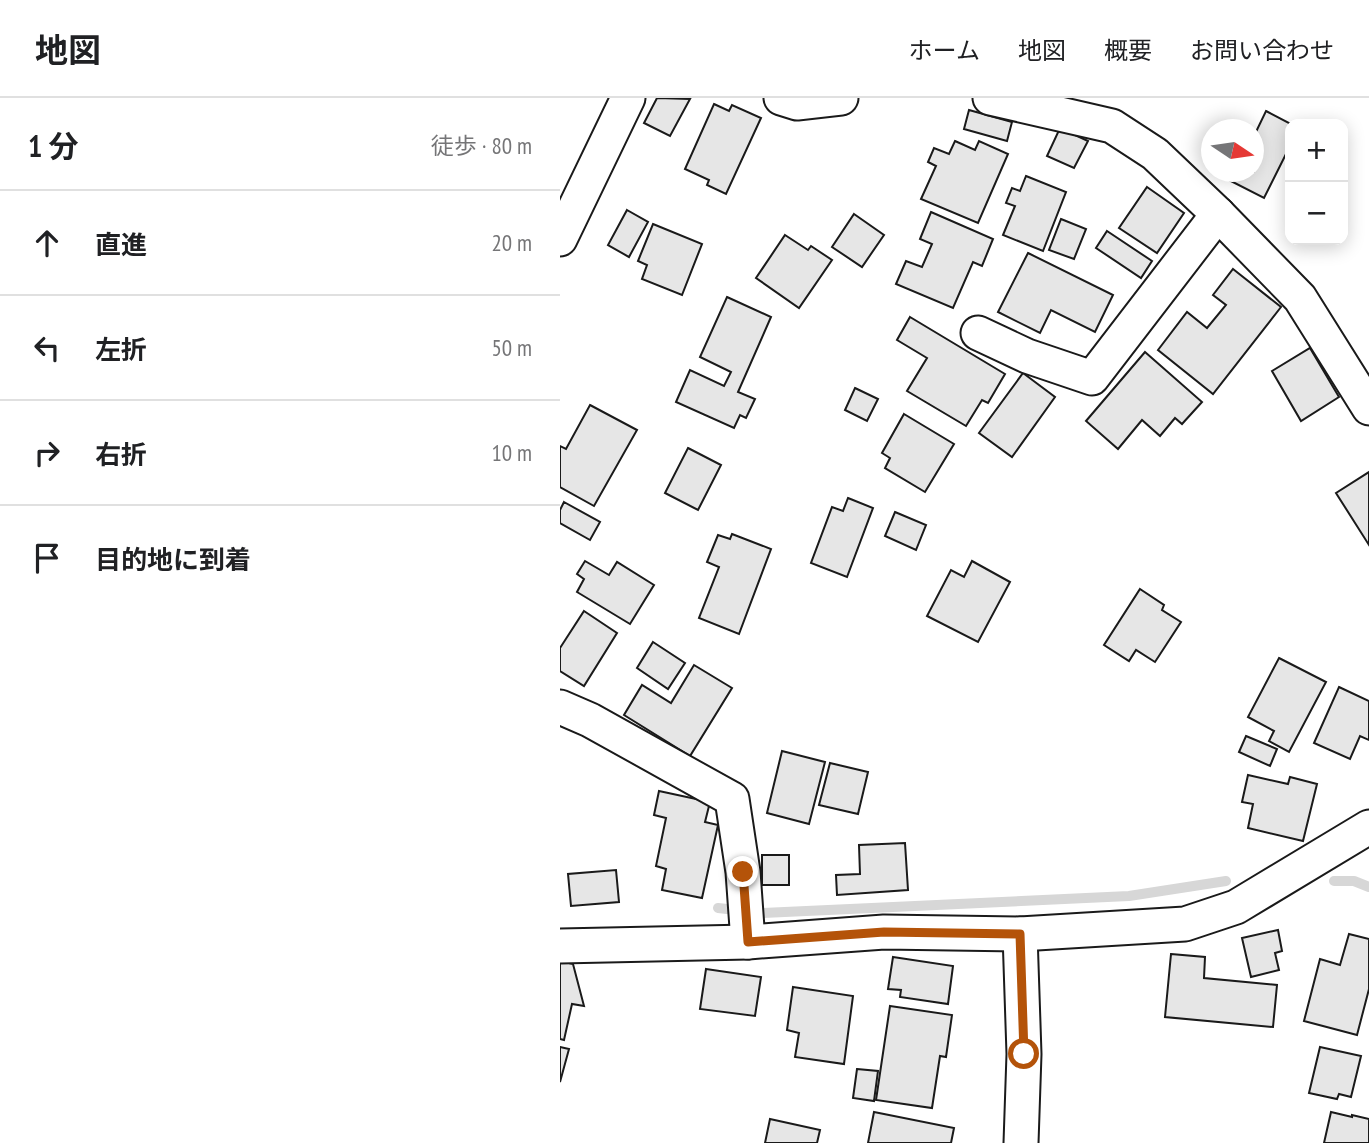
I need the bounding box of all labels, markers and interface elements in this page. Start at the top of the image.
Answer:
text: 地図 [35,28,101,71]
text: ホーム [909,35,980,66]
text: 地図 [1018,35,1066,66]
text: 概要 [1104,35,1152,66]
text: お問い合わせ [1190,35,1334,66]
north arrow [1201,119,1264,182]
map controls [1285,119,1348,245]
button: + [1285,119,1348,182]
text: 1 分 [28,126,79,165]
text: 徒歩 · 80 m [431,131,532,160]
button: − [1285,182,1348,245]
icon: ahead [28,224,66,262]
text: 直進 [95,228,147,261]
text: 20 m [491,228,532,257]
icon: left [28,329,66,367]
text: 左折 [95,333,147,366]
text: 50 m [491,333,532,362]
icon: right [28,434,66,472]
text: 右折 [95,438,147,471]
text: 10 m [491,438,532,467]
icon: arrive [28,539,66,577]
text: 目的地に到着 [95,543,251,576]
route end [727,856,758,887]
route start [1008,1038,1039,1069]

